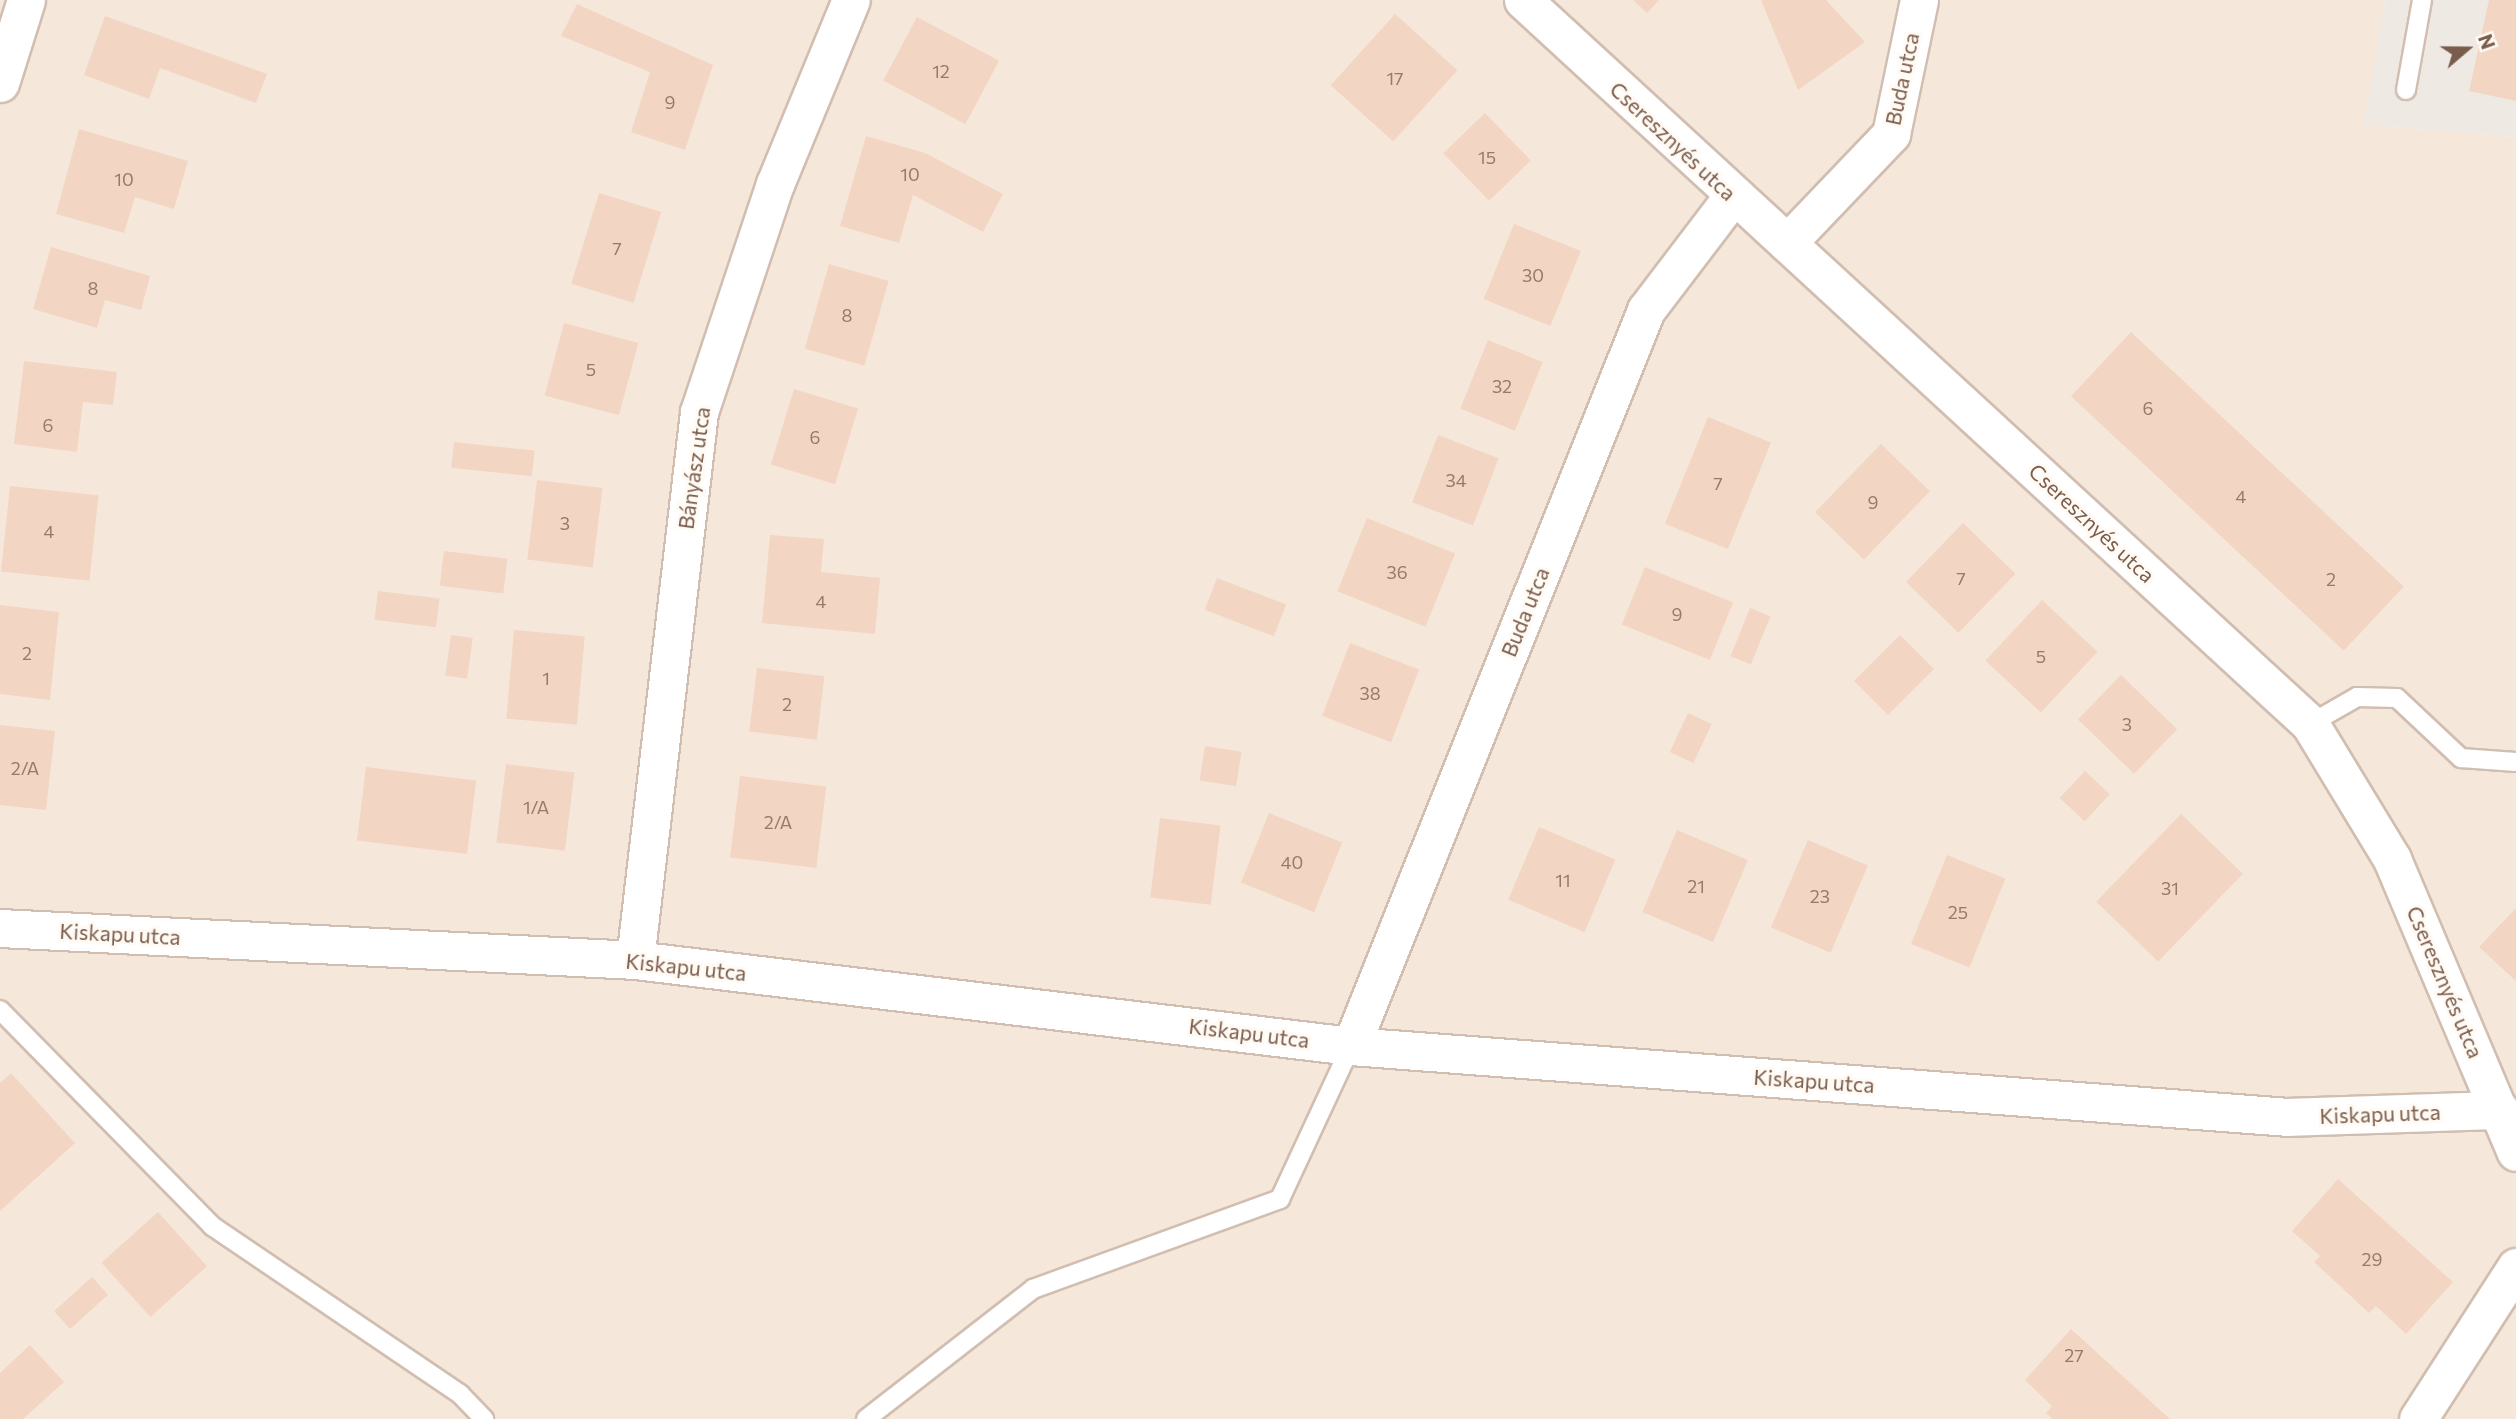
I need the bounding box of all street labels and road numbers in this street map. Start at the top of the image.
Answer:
street label: Buda utca [1880,30,1924,128]
street label: Cseresznyés utca [1605,76,1741,206]
street label: Bányász utca [673,405,715,531]
street label: Cseresznyés utca [2024,458,2160,588]
street label: Buda utca [1496,564,1554,660]
street label: Cseresznyés utca [2402,902,2488,1062]
street label: Kiskapu utca [59,918,181,950]
street label: Kiskapu utca [624,948,748,986]
street label: Kiskapu utca [1187,1013,1311,1053]
street label: Kiskapu utca [1753,1064,1875,1098]
street label: Kiskapu utca [2319,1099,2441,1129]

